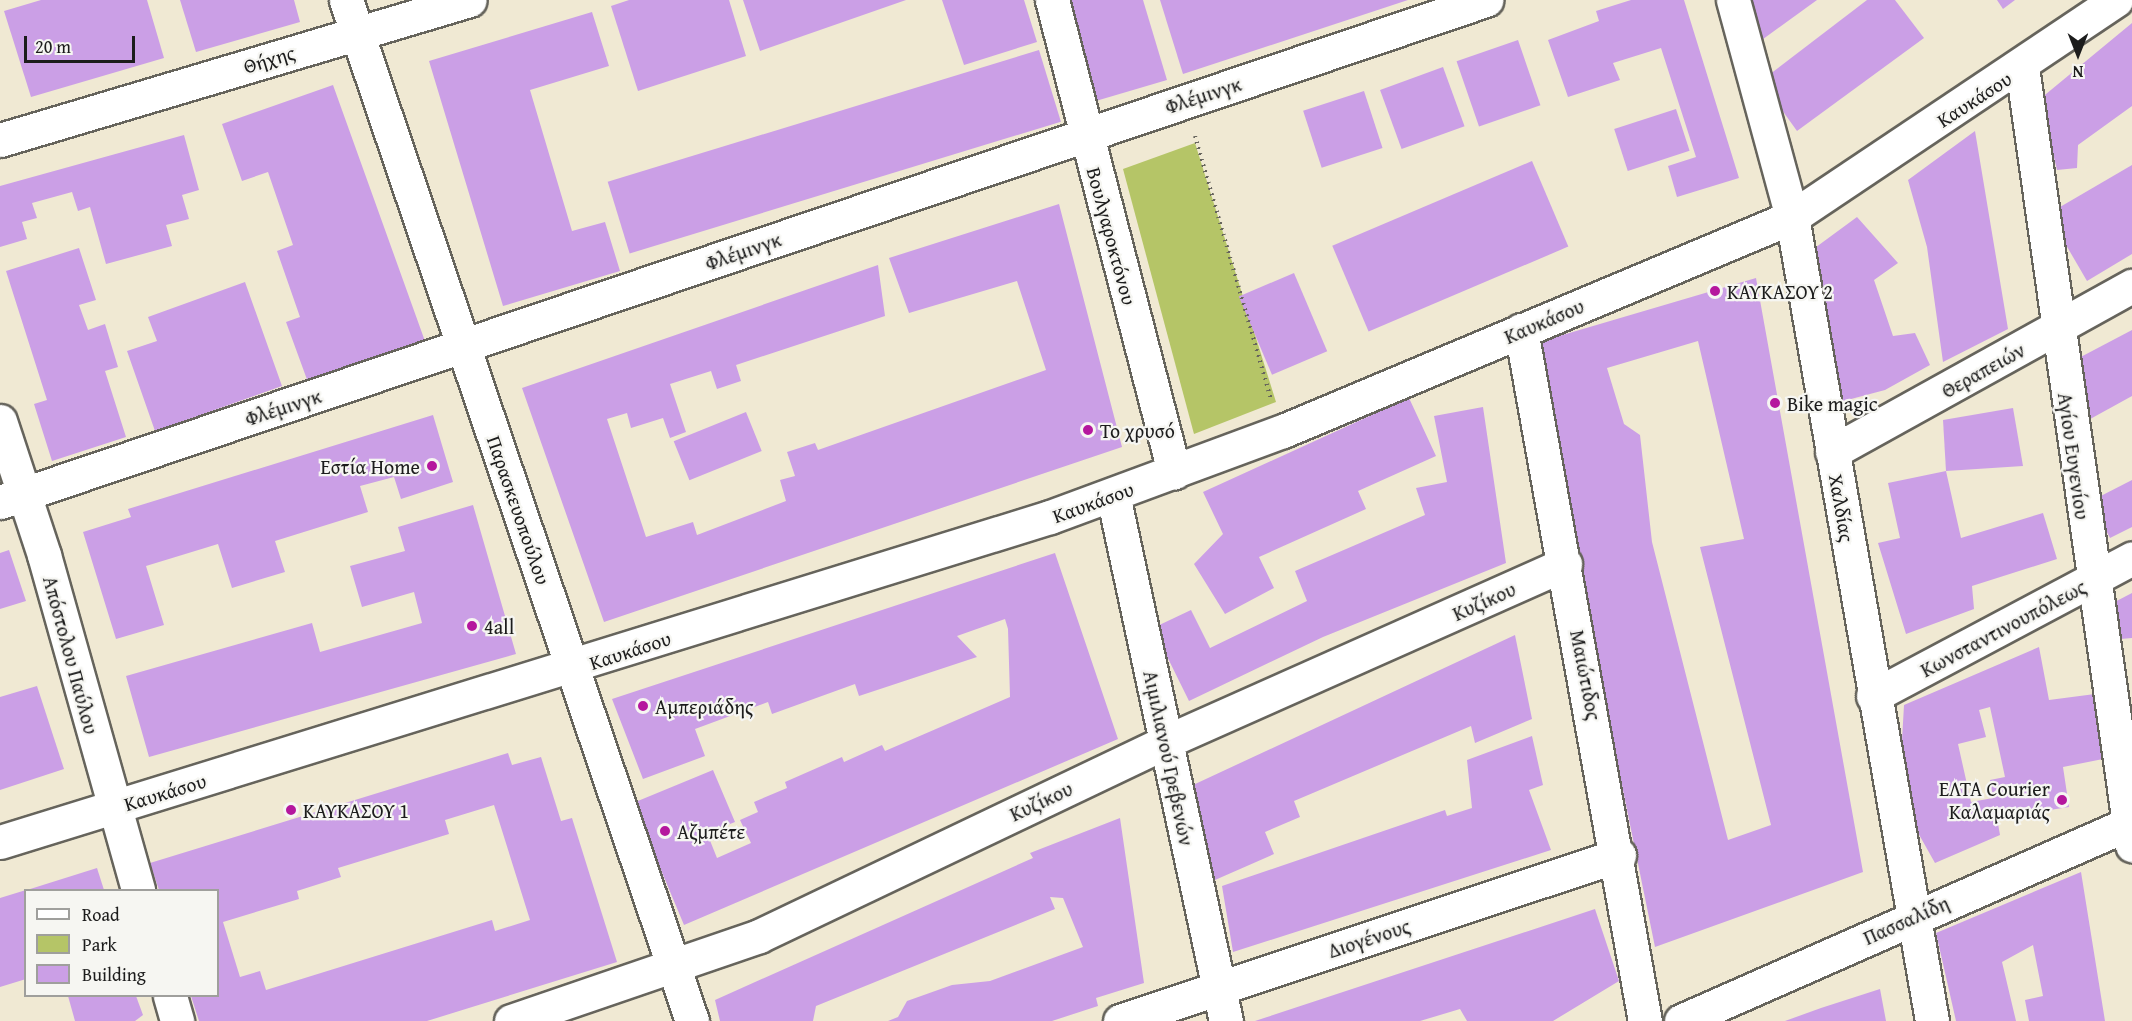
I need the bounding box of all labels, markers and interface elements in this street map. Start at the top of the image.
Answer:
scale bar [27,24,138,62]
north arrow [2048,24,2108,84]
text: 20 m [35,33,71,60]
street label: Θήχης [240,40,298,78]
text: N [2073,60,2083,84]
street label: Καυκάσου [1932,66,2016,132]
street label: Φλέμινγκ [1162,71,1244,119]
street label: Βουλγαροκτόνου [1082,164,1142,308]
street label: Φλέμινγκ [702,227,784,275]
place label: ΚΑΥΚΑΣΟΥ 2 [1727,279,1833,303]
marker: ΚΑΥΚΑΣΟΥ 2 [1708,284,1722,298]
street label: Καυκάσου [1500,293,1588,349]
street label: Θεραπειών [1937,337,2029,403]
street label: Φλέμινγκ [242,383,324,431]
place label: Bike magic [1787,391,1878,415]
street label: Αγίου Ευγενίου [2053,391,2095,521]
marker: Bike magic [1768,396,1782,410]
place label: Το χρυσό [1100,418,1175,442]
marker: Το χρυσό [1081,423,1095,437]
street label: Παρασκευοπούλου [482,432,556,588]
place label: Εστία Home [321,454,420,478]
marker: Εστία Home [425,459,439,473]
street label: Χαλδίας [1824,472,1860,544]
street label: Καυκάσου [1049,476,1137,528]
street label: Απόστολου Παύλου [38,573,104,737]
street label: Κωνσταντινουπόλεως [1916,574,2090,682]
street label: Κυζίκου [1449,576,1519,626]
place label: 4all [484,614,514,638]
marker: 4all [465,619,479,633]
street label: Καυκάσου [586,626,674,674]
street label: Μαιώτιδος [1566,628,1606,722]
street label: Αιμιλιανού Γρεβενών [1139,668,1199,848]
place label: Αμπεριάδης [655,694,754,718]
marker: Αμπεριάδης [636,699,650,713]
street label: Καυκάσου [121,768,209,816]
street label: Κυζίκου [1006,776,1076,826]
place label: ΕΛΤΑ Courier Καλαμαριάς [1939,777,2050,824]
marker: ΕΛΤΑ Courier Καλαμαριάς [2055,793,2069,807]
place label: ΚΑΥΚΑΣΟΥ 1 [303,798,409,822]
marker: ΚΑΥΚΑΣΟΥ 1 [284,803,298,817]
place label: Αζμπέτε [677,819,745,843]
marker: Αζμπέτε [658,824,672,838]
legend [24,889,219,997]
street label: Πασσαλίδη [1859,890,1953,950]
text: Road [82,901,120,928]
street label: Διογένους [1325,913,1413,963]
text: Park [82,931,117,958]
text: Building [82,961,146,988]

